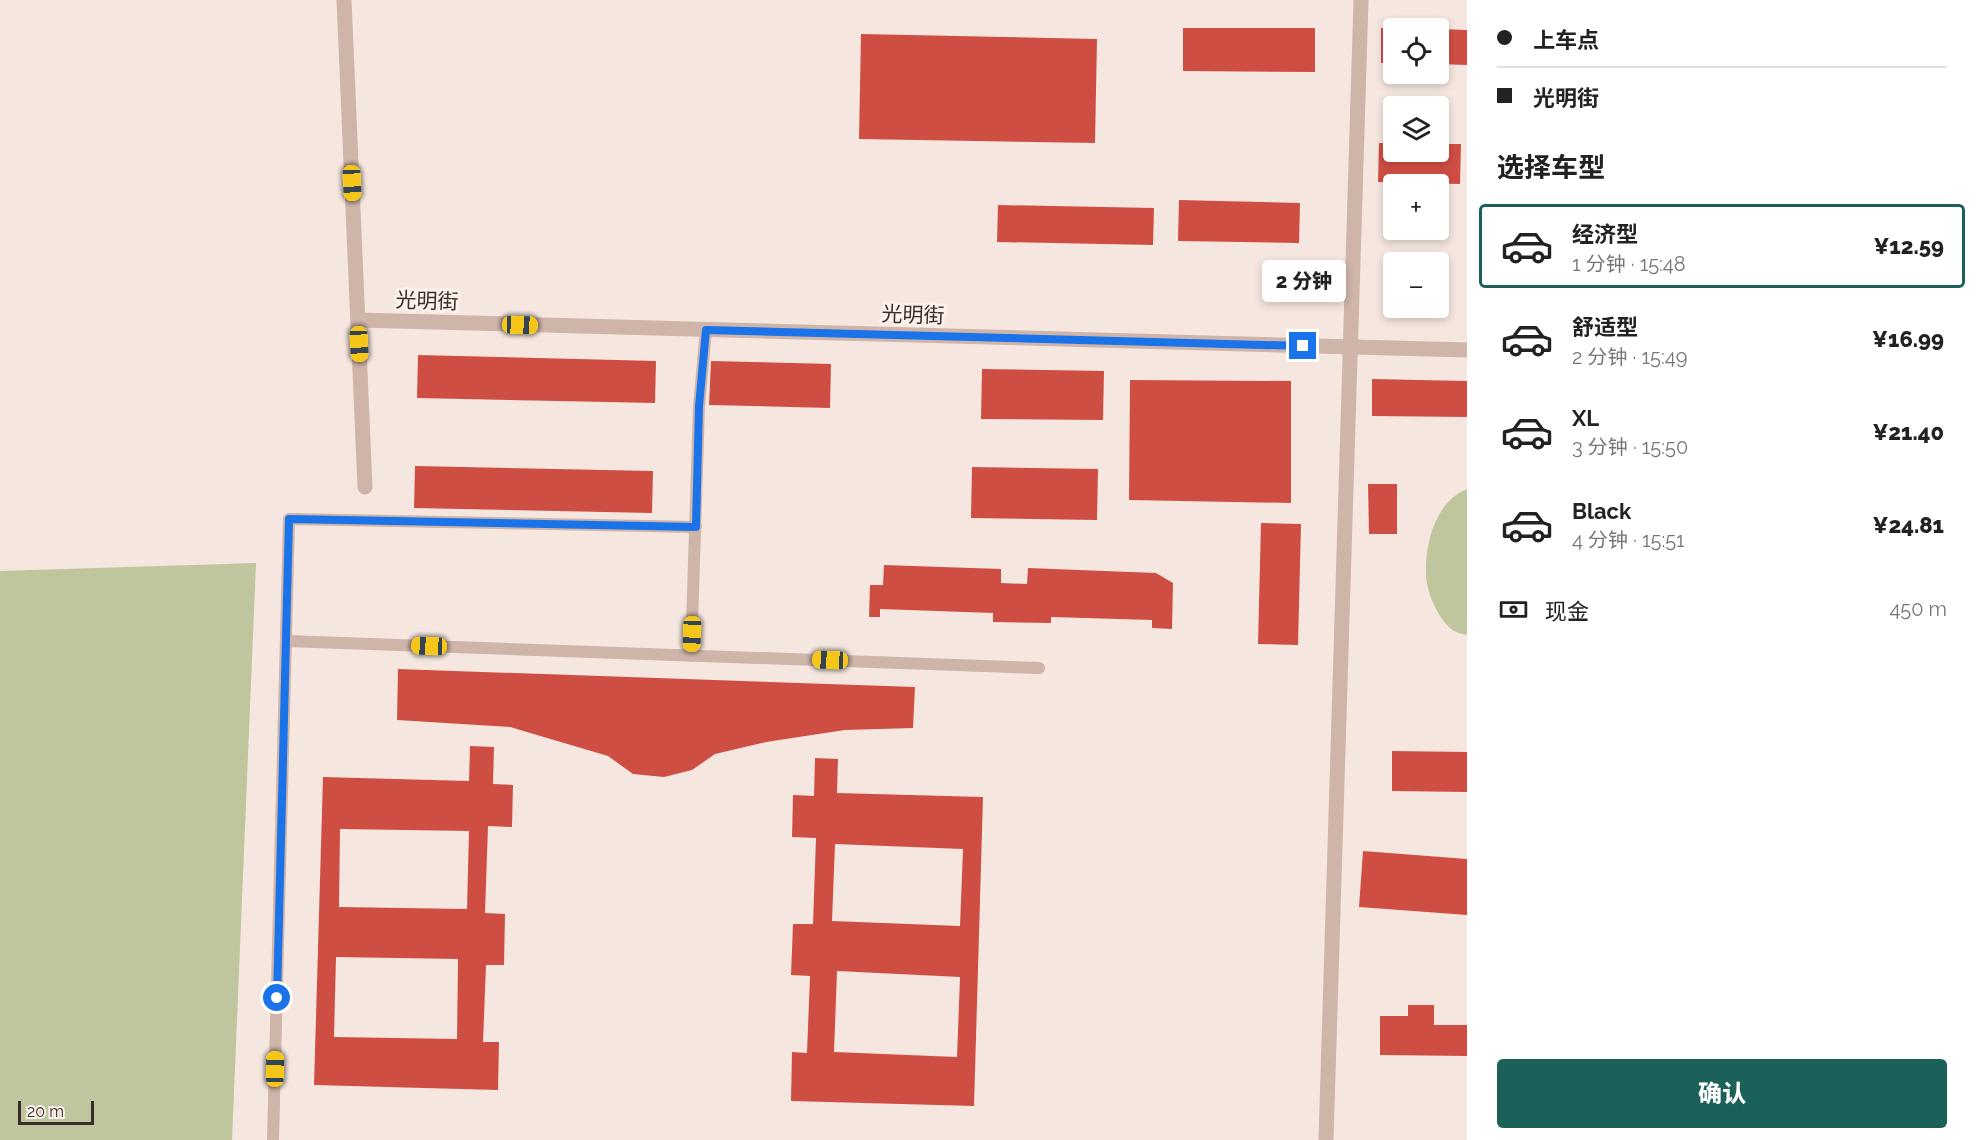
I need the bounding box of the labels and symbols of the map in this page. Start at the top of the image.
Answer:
car [342,165,362,201]
callout: 2 分钟 [1261,259,1345,301]
street label: 光明街 [395,287,459,314]
street label: 光明街 [881,301,945,328]
car [502,315,538,335]
car [349,326,369,362]
route end [1289,332,1316,359]
car [682,616,702,652]
car [411,636,447,656]
car [812,650,848,670]
route start [263,984,290,1011]
car [266,1051,284,1087]
scale bar [18,1098,94,1126]

